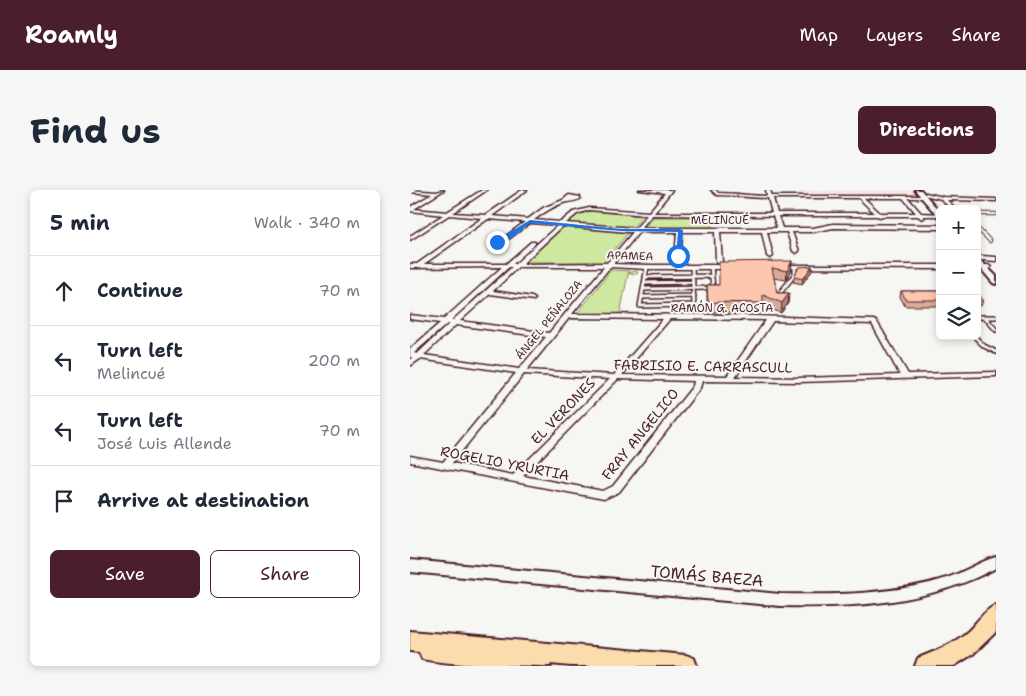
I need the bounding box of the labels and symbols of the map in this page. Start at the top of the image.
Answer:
street label: MELINCUÉ [691,212,749,228]
route end [486,231,509,254]
route start [667,245,690,268]
street label: APAMEA [606,248,654,264]
street label: ÁNGEL PEÑALOZA [512,277,586,363]
street label: RAMÓN G. ACOSTA [671,300,773,316]
street label: FABRISIO E. CARRASCULL [614,355,793,377]
street label: EL VERONES [527,374,599,448]
street label: FRAY ANGELICO [598,385,682,483]
street label: ROGELIO YRURTIA [439,442,571,484]
street label: TOMÁS BAEZA [650,561,764,591]

